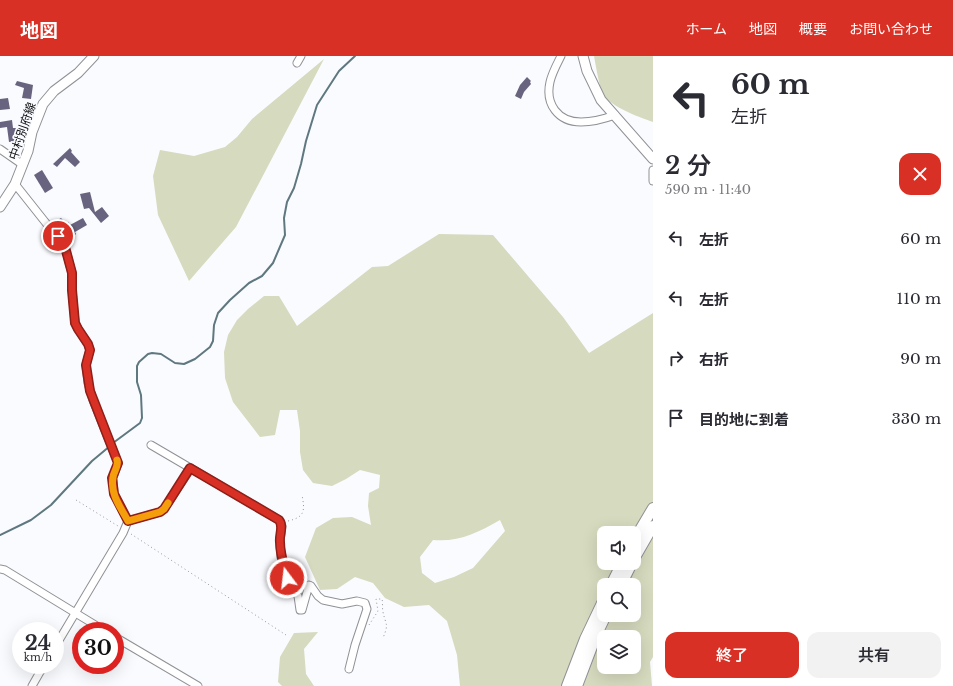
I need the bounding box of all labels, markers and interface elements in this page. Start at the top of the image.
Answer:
text: 地図 [20,19,58,42]
text: ホーム [685,20,727,38]
text: 地図 [749,20,777,38]
text: 概要 [799,20,827,38]
text: お問い合わせ [849,20,933,38]
text: 60 m [731,67,809,102]
icon: left [665,72,717,124]
street label: 中村別府線 [5,100,39,162]
text: 左折 [731,106,767,128]
text: 2 分 [665,151,711,180]
button: close [899,153,941,195]
text: 590 m · 11:40 [665,181,751,198]
pin [41,219,75,253]
icon: arrive [47,225,69,247]
icon: left [665,227,687,249]
text: 60 m [900,229,941,248]
text: 左折 [699,230,729,249]
icon: left [665,287,687,309]
text: 110 m [897,289,941,308]
text: 左折 [699,290,729,309]
icon: right [665,347,687,369]
text: 90 m [900,349,941,368]
text: 右折 [699,350,729,369]
icon: arrive [665,407,687,429]
text: 330 m [891,409,941,428]
text: 目的地に到着 [699,410,789,429]
map controls [597,526,641,674]
button: sound [597,526,641,570]
position arrow [266,557,308,599]
button: search [597,578,641,622]
speed limit sign: 30 [72,622,124,674]
button: layers [597,630,641,674]
text: 24 [25,631,51,655]
button: 終了 [665,632,799,678]
button: 共有 [807,632,941,678]
text: km/h [24,651,52,664]

